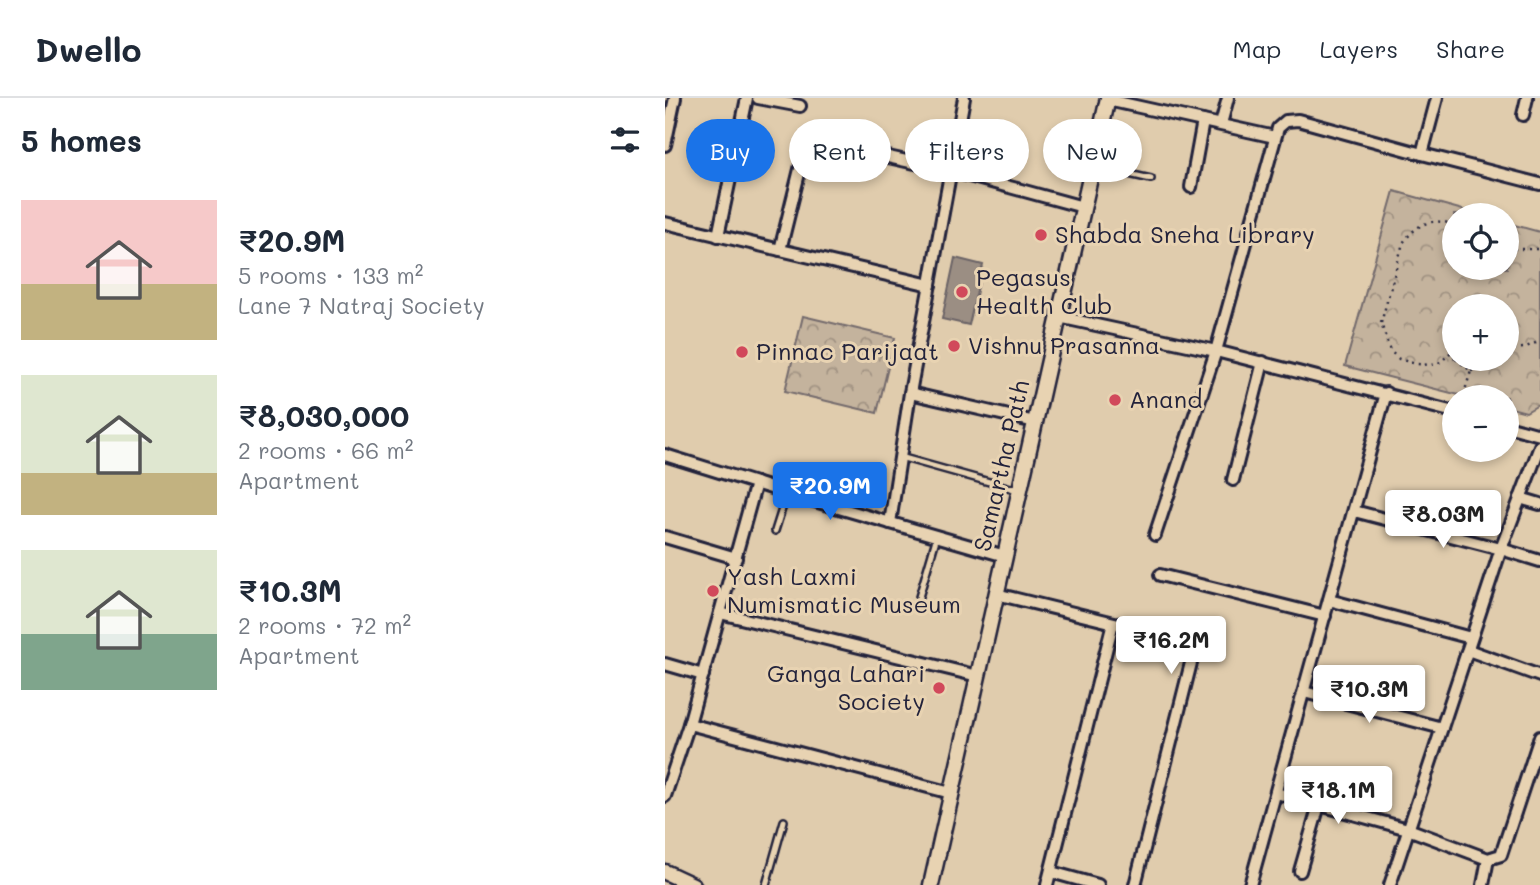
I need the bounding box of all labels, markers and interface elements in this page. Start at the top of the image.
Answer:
text: Dwello [35,27,142,70]
text: Map [1233,33,1281,64]
text: Layers [1319,33,1398,64]
text: Share [1436,33,1505,64]
chip: Buy [686,119,775,182]
chip: Rent [789,119,891,182]
chip: Filters [905,119,1029,182]
chip: New [1043,119,1142,182]
text: 5 homes [21,120,142,160]
icon: filters [606,121,644,159]
map controls [1442,203,1519,462]
button: locate [1442,203,1519,280]
place label: Shabda Sneha Library [1055,218,1315,249]
text: ₹20.9M [238,220,345,260]
marker: Shabda Sneha Library [1033,227,1049,243]
icon: home [77,228,161,312]
text: 5 rooms · 133 m² [238,260,423,290]
place label: Pegasus Health Club [976,261,1112,320]
marker: Pegasus Health Club [954,284,970,300]
text: Lane 7 Natraj Society [238,290,485,320]
button: + [1442,294,1519,371]
place label: Vishnu Prasanna [968,329,1160,360]
place label: Pinnac Parijaat [756,335,939,366]
marker: Vishnu Prasanna [946,338,962,354]
marker: Pinnac Parijaat [734,344,750,360]
street label: Samartha Path [966,377,1035,554]
place label: Anand [1129,383,1202,414]
button: − [1442,385,1519,462]
marker: Anand [1107,392,1123,408]
text: ₹8,030,000 [238,395,409,435]
icon: home [77,403,161,487]
text: 2 rooms · 66 m² [238,435,413,465]
pin: ₹20.9M [773,462,887,522]
text: Apartment [238,465,360,495]
text: ₹20.9M [789,470,871,500]
pin: ₹8.03M [1386,490,1500,550]
text: ₹8.03M [1401,498,1485,528]
place label: Yash Laxmi Numismatic Museum [727,560,961,619]
text: ₹10.3M [238,570,342,610]
icon: home [77,578,161,662]
marker: Yash Laxmi Numismatic Museum [705,583,721,599]
text: 2 rooms · 72 m² [238,610,411,640]
pin: ₹16.2M [1114,616,1228,676]
text: ₹16.2M [1132,624,1210,654]
text: Apartment [238,640,360,670]
place label: Ganga Lahari Society [767,657,925,716]
pin: ₹10.3M [1312,666,1426,725]
text: ₹10.3M [1329,673,1409,703]
marker: Ganga Lahari Society [931,680,947,696]
pin: ₹18.1M [1281,766,1395,826]
text: ₹18.1M [1300,774,1376,804]

